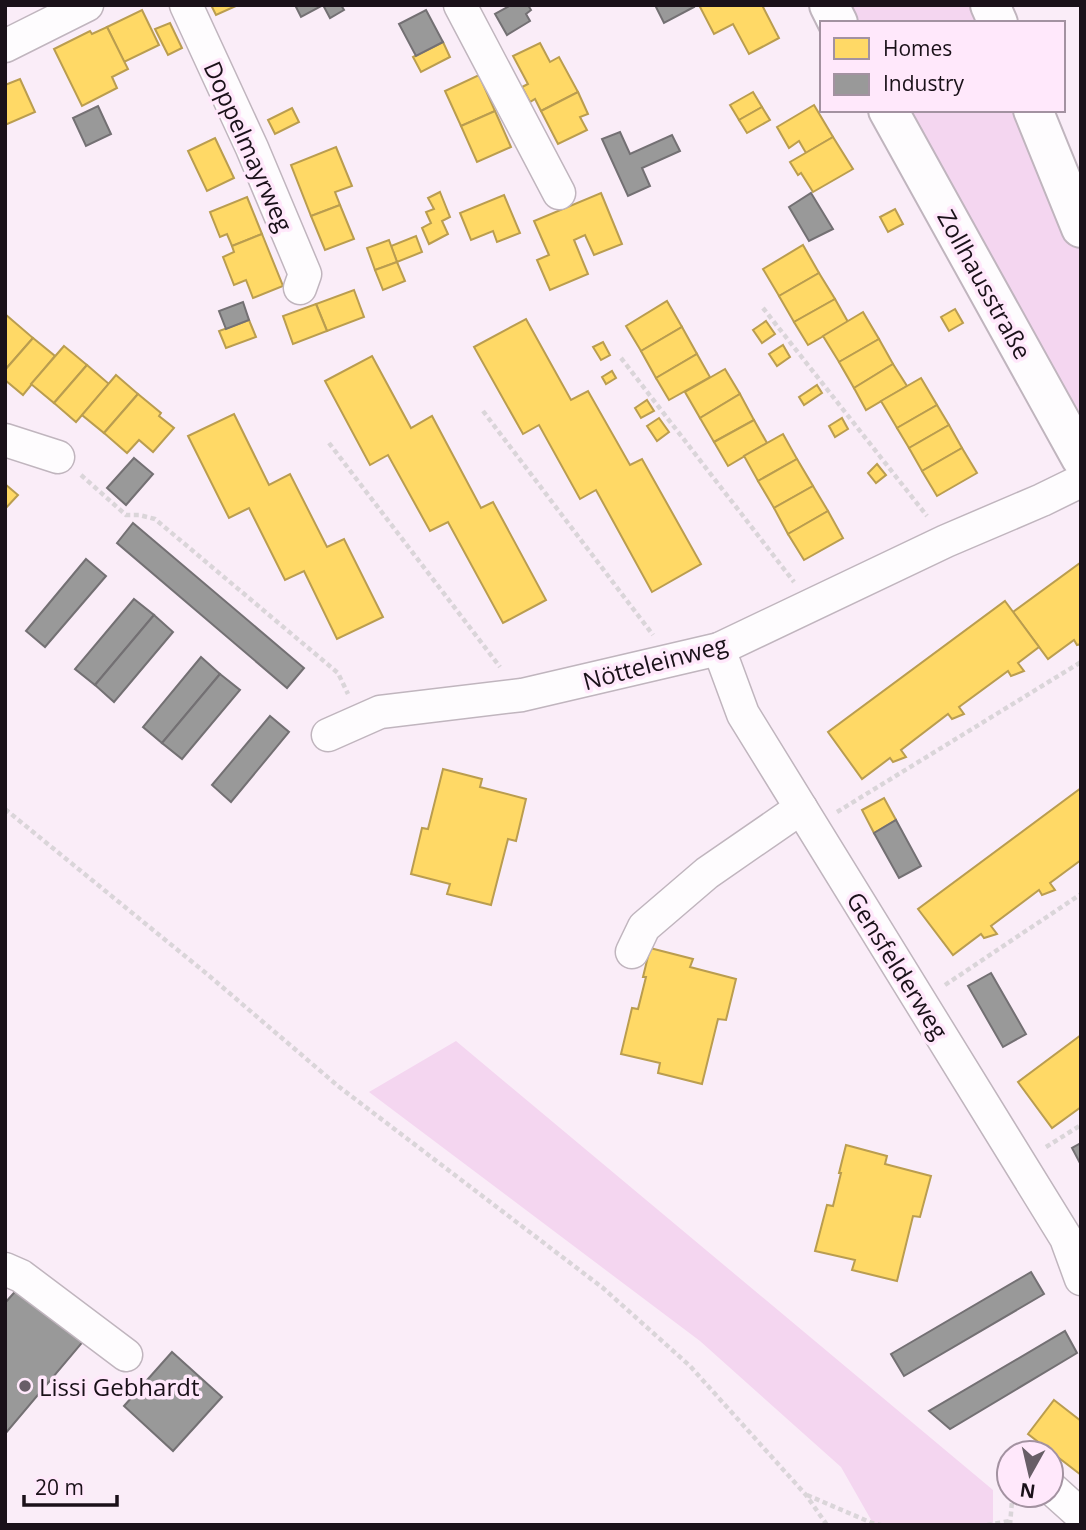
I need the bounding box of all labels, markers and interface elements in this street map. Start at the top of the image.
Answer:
legend [820,21,1065,112]
text: Homes [883,34,952,62]
street label: Doppelmayrweg [197,56,301,236]
text: Industry [883,69,965,97]
street label: Zollhausstraße [930,203,1040,365]
street label: Nötteleinweg [579,627,731,697]
street label: Gensfelderweg [840,885,956,1045]
place label: Lissi Gebhardt [39,1370,199,1403]
marker: Lissi Gebhardt [17,1378,33,1394]
north arrow [995,1439,1065,1509]
scale bar [24,1464,117,1508]
text: 20 m [35,1473,84,1501]
text: N [1018,1477,1037,1505]

